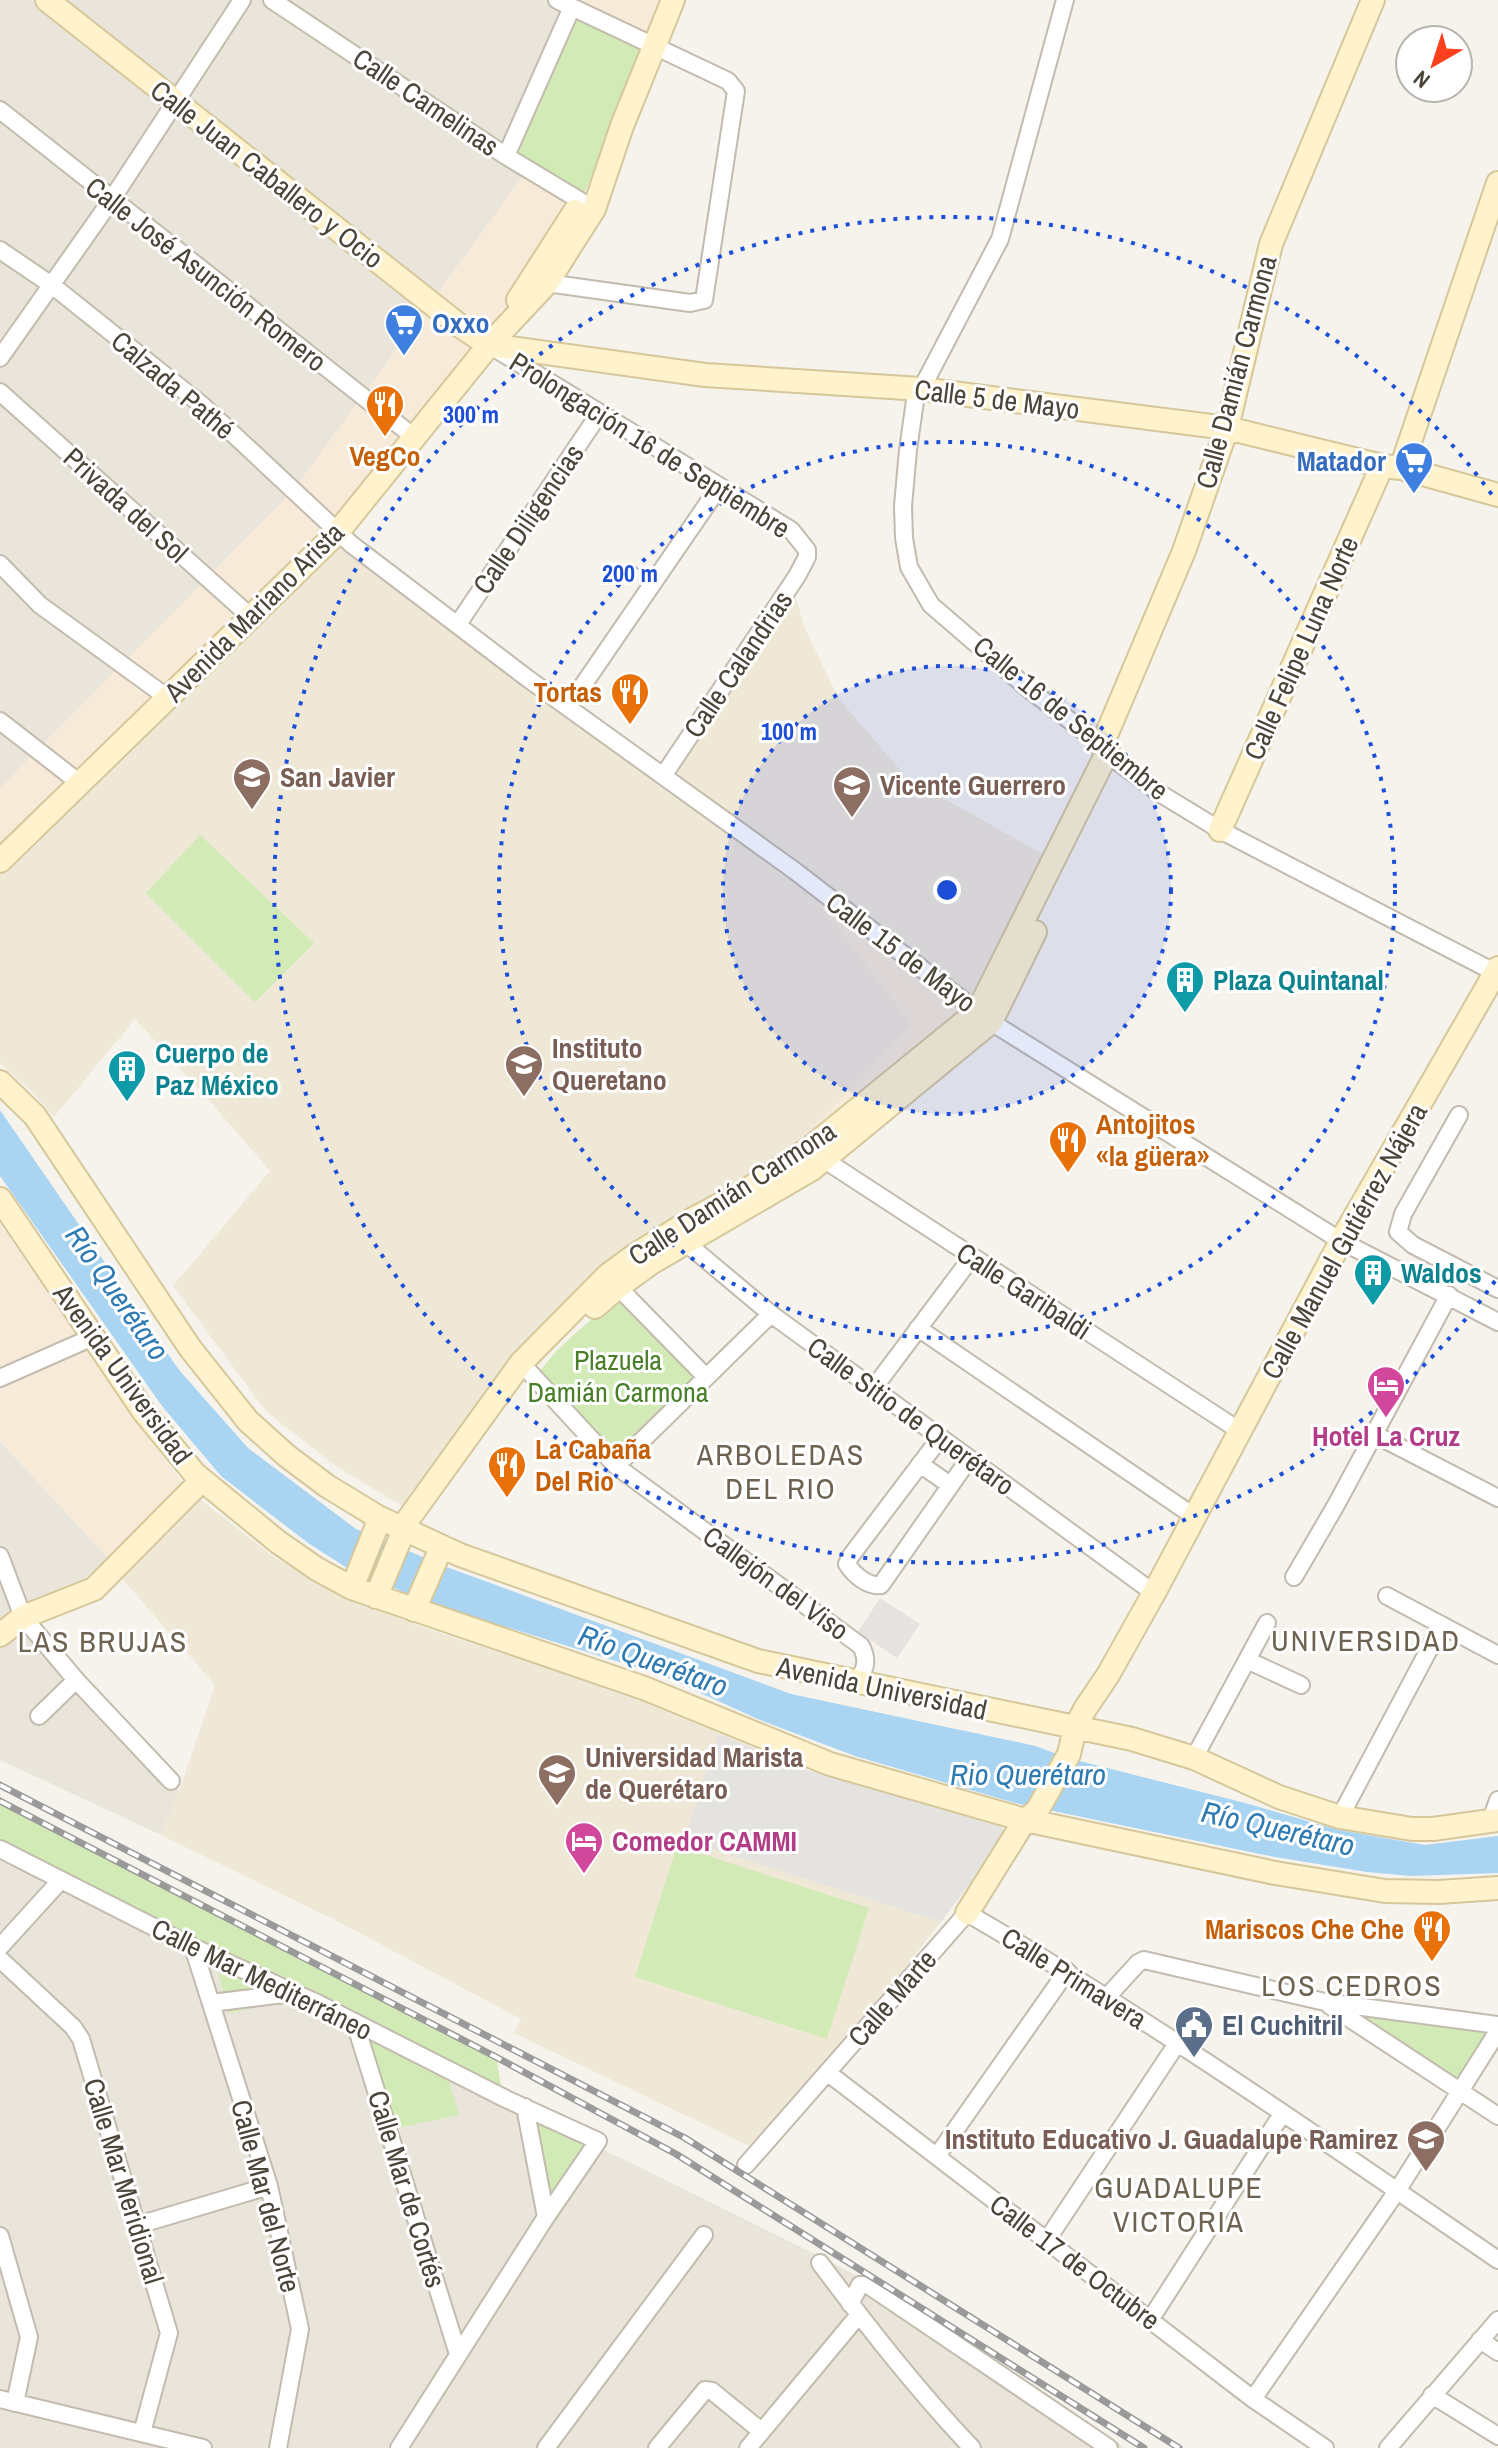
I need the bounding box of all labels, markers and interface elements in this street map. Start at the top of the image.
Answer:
north arrow [1394,24,1474,104]
street label: Calle Camelinas [346,39,506,165]
text: N [1407,64,1436,95]
street label: Calle Juan Caballero y Ocio [143,71,391,277]
street label: Calle José Asunción Romero [78,168,334,380]
street label: Calle Damián Carmona [1187,251,1285,493]
supermarket icon: Oxxo [383,302,425,357]
place label: Oxxo [432,304,489,342]
street label: Calzada Pathé [103,322,243,448]
street label: Prolongación 16 de Septiembre [502,343,798,547]
street label: Calle 5 de Mayo [912,370,1082,428]
restaurant icon: VegCo [364,383,406,438]
text: 300 m [443,398,499,430]
street label: Calle Diligencias [464,436,592,602]
place label: VegCo [349,437,421,475]
street label: Privada del Sol [55,439,197,571]
supermarket icon: Matador [1393,440,1435,495]
place label: Matador [1297,442,1386,480]
street label: Avenida Mariano Arista [155,514,352,711]
street label: Calle Felipe Luna Norte [1235,530,1367,766]
text: 200 m [602,557,658,589]
street label: Calle Calandrias [675,583,801,745]
street label: Calle 16 de Septiembre [965,627,1177,809]
restaurant icon: Tortas [609,671,651,726]
place label: Tortas [534,673,602,711]
text: 100 m [761,715,817,747]
school or university icon: San Javier [231,756,273,811]
place label: San Javier [280,758,395,796]
school or university icon: Vicente Guerrero [831,764,873,819]
place label: Vicente Guerrero [880,766,1066,804]
centre of rings [933,876,961,904]
street label: Calle 15 de Mayo [818,883,984,1021]
building icon: Plaza Quintanal [1164,959,1206,1014]
place label: Plaza Quintanal [1213,961,1384,999]
place label: Instituto Queretano [552,1029,667,1099]
place label: Cuerpo de Paz México [155,1034,279,1104]
school or university icon: Instituto Queretano [503,1043,545,1098]
building icon: Cuerpo de Paz México [106,1048,148,1103]
street label: Calle Manuel Gutiérrez Nájera [1252,1096,1436,1386]
place label: Antojitos «la güera» [1096,1105,1210,1175]
street label: Calle Damián Carmona [621,1112,843,1274]
restaurant icon: Antojitos «la güera» [1047,1119,1089,1174]
water label: Río Querétaro [57,1217,179,1368]
street label: Calle Garibaldi [949,1233,1099,1349]
building icon: Waldos [1352,1252,1394,1307]
place label: Waldos [1401,1254,1482,1292]
street label: Avenida Universidad [44,1275,201,1472]
street label: Calle Sitio de Querétaro [800,1328,1022,1504]
park label: Plazuela Damián Carmona [527,1341,709,1411]
hotel icon: Hotel La Cruz [1365,1364,1407,1419]
place label: Hotel La Cruz [1312,1417,1460,1455]
place label: La Cabaña Del Rio [535,1430,651,1500]
district label: ARBOLEDAS DEL RIO [696,1434,865,1508]
restaurant icon: La Cabaña Del Rio [486,1444,528,1499]
street label: Callejón del Viso [695,1517,857,1649]
water label: Río Querétaro [573,1615,733,1706]
district label: UNIVERSIDAD [1271,1620,1461,1660]
district label: LAS BRUJAS [18,1621,188,1661]
street label: Avenida Universidad [772,1647,991,1729]
place label: Universidad Marista de Querétaro [585,1738,803,1808]
school or university icon: Universidad Marista de Querétaro [536,1752,578,1807]
water label: Rio Querétaro [950,1754,1106,1794]
water label: Río Querétaro [1198,1791,1359,1865]
hotel icon: Comedor CAMMI [563,1820,605,1875]
place label: Comedor CAMMI [612,1822,797,1860]
restaurant icon: Mariscos Che Che [1411,1908,1453,1963]
street label: Calle Mar Mediterráneo [145,1909,379,2049]
place label: Mariscos Che Che [1205,1910,1404,1948]
street label: Calle Primavera [994,1918,1154,2038]
street label: Calle Marte [839,1941,945,2055]
district label: LOS CEDROS [1261,1965,1443,2005]
public building icon: El Cuchitril [1173,2004,1215,2059]
place label: El Cuchitril [1222,2006,1343,2044]
street label: Calle Mar Meridional [75,2074,173,2288]
street label: Calle Mar de Cortés [359,2086,455,2292]
street label: Calle Mar del Norte [222,2096,310,2296]
school or university icon: Instituto Educativo J. Guadalupe Ramirez [1405,2118,1447,2173]
place label: Instituto Educativo J. Guadalupe Ramirez [945,2120,1398,2158]
district label: GUADALUPE VICTORIA [1094,2167,1264,2241]
street label: Calle 17 de Octubre [982,2185,1168,2339]

